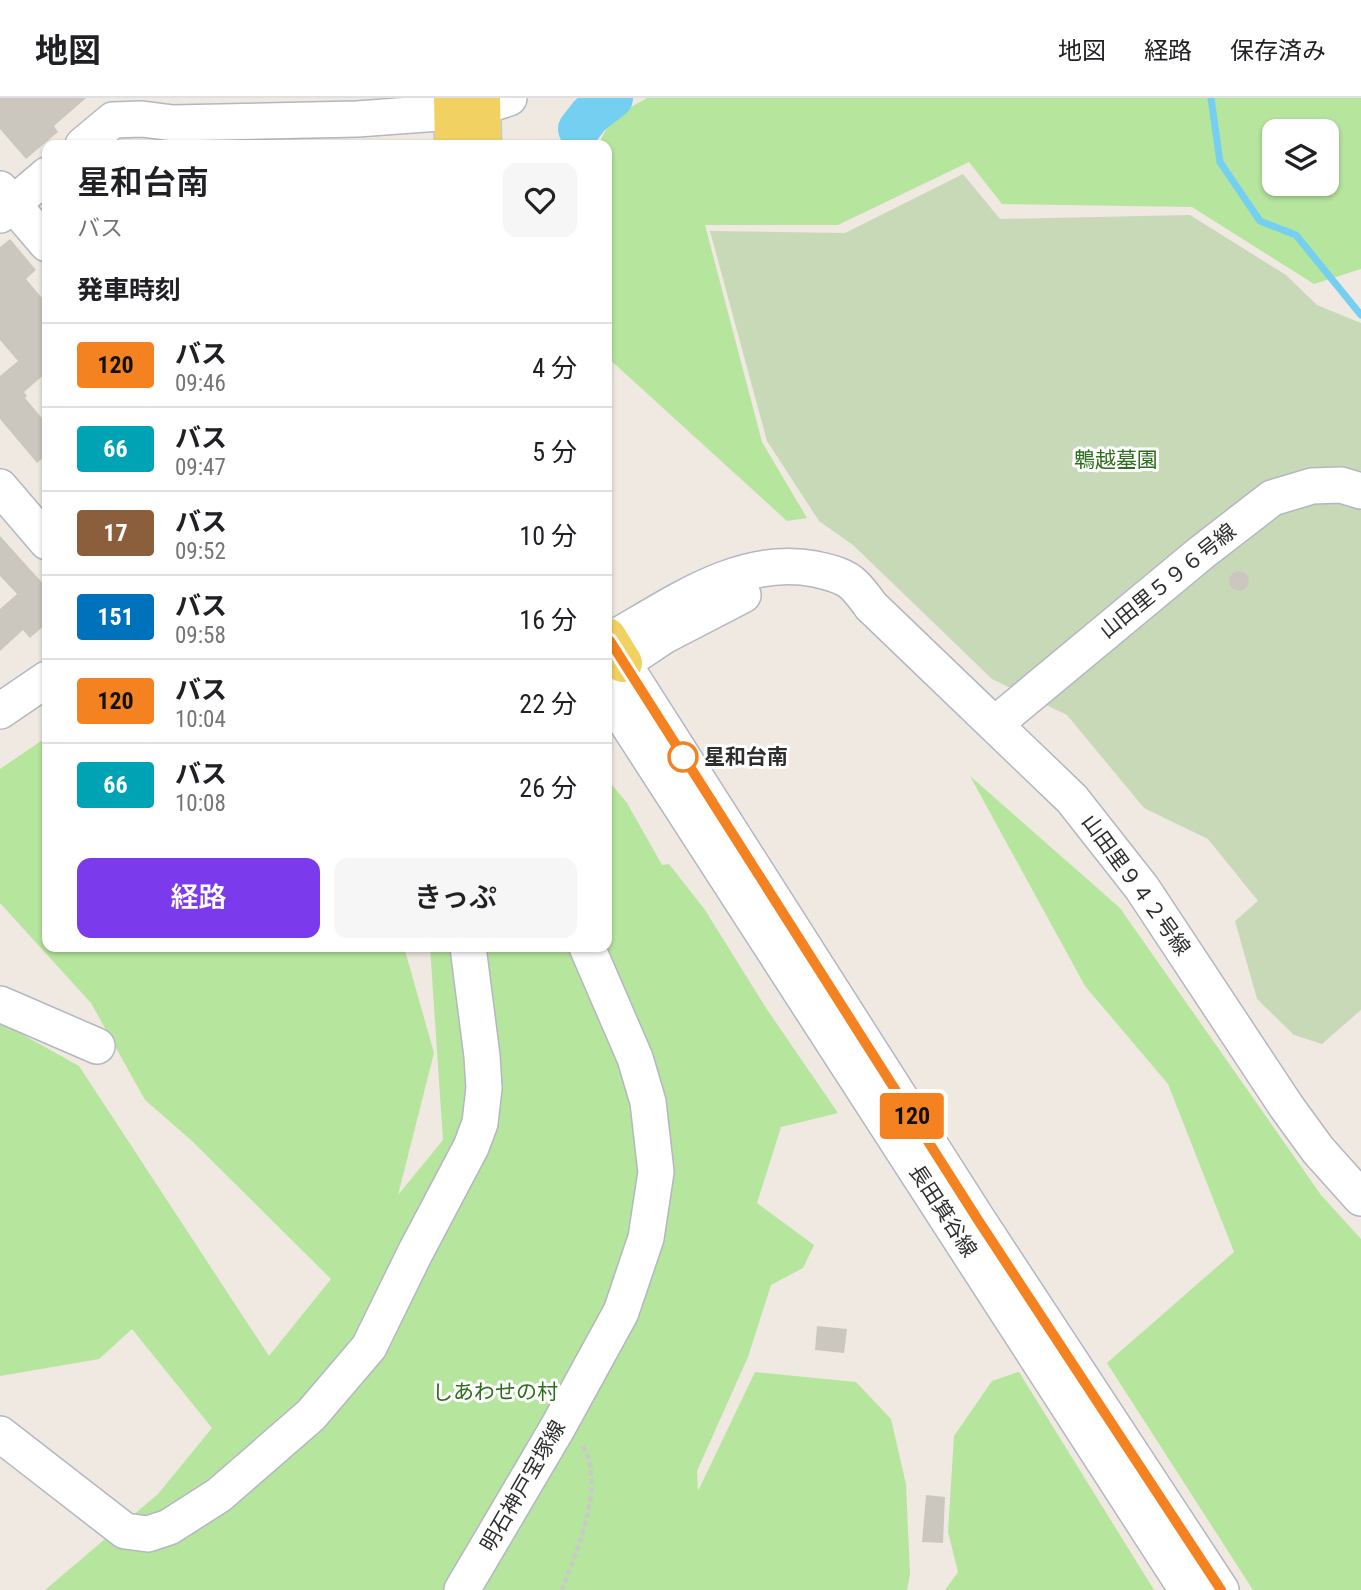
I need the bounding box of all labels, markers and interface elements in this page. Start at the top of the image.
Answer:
text: 地図 [35,31,101,70]
text: 地図 [1058,37,1106,65]
text: 経路 [1144,37,1192,65]
text: 保存済み [1230,37,1326,65]
map controls [1262,119,1339,196]
button: layers [1262,119,1339,196]
text: 星和台南 [77,163,209,202]
button: heart [503,163,577,237]
text: バス [77,215,123,242]
text: 発車時刻 [77,275,181,305]
text: バス [175,339,227,369]
text: 120 [97,351,134,379]
text: 4 分 [532,353,577,383]
text: 09:46 [175,370,226,397]
text: バス [175,423,227,453]
text: 66 [103,435,128,463]
text: 5 分 [532,437,577,467]
park label: 鵯越墓園 [1074,448,1158,472]
text: 09:47 [175,454,226,481]
text: バス [175,507,227,537]
text: 17 [103,519,128,547]
street label: 山田里５９６号線 [1095,519,1241,643]
text: 10 分 [519,521,577,551]
text: 09:52 [175,538,226,565]
text: バス [175,591,227,621]
text: 151 [97,603,134,631]
text: 16 分 [519,605,577,635]
text: 09:58 [175,622,226,649]
text: バス [175,675,227,705]
text: 120 [97,687,134,715]
text: 22 分 [519,689,577,719]
text: 10:04 [175,706,226,733]
marker: 星和台南 [668,742,698,772]
place label: 星和台南 [704,745,788,769]
text: バス [175,759,227,789]
text: 66 [103,771,128,799]
text: 26 分 [519,773,577,803]
text: 10:08 [175,790,226,817]
street label: 山田里９４２号線 [1077,810,1195,960]
button: 経路 [77,858,320,938]
button: きっぷ [334,858,577,938]
line badge: 120 [872,1093,952,1139]
text: 120 [894,1102,930,1130]
street label: 長田箕谷線 [904,1160,982,1262]
park label: しあわせの村 [432,1380,558,1404]
street label: 明石神戸宝塚線 [476,1416,570,1556]

